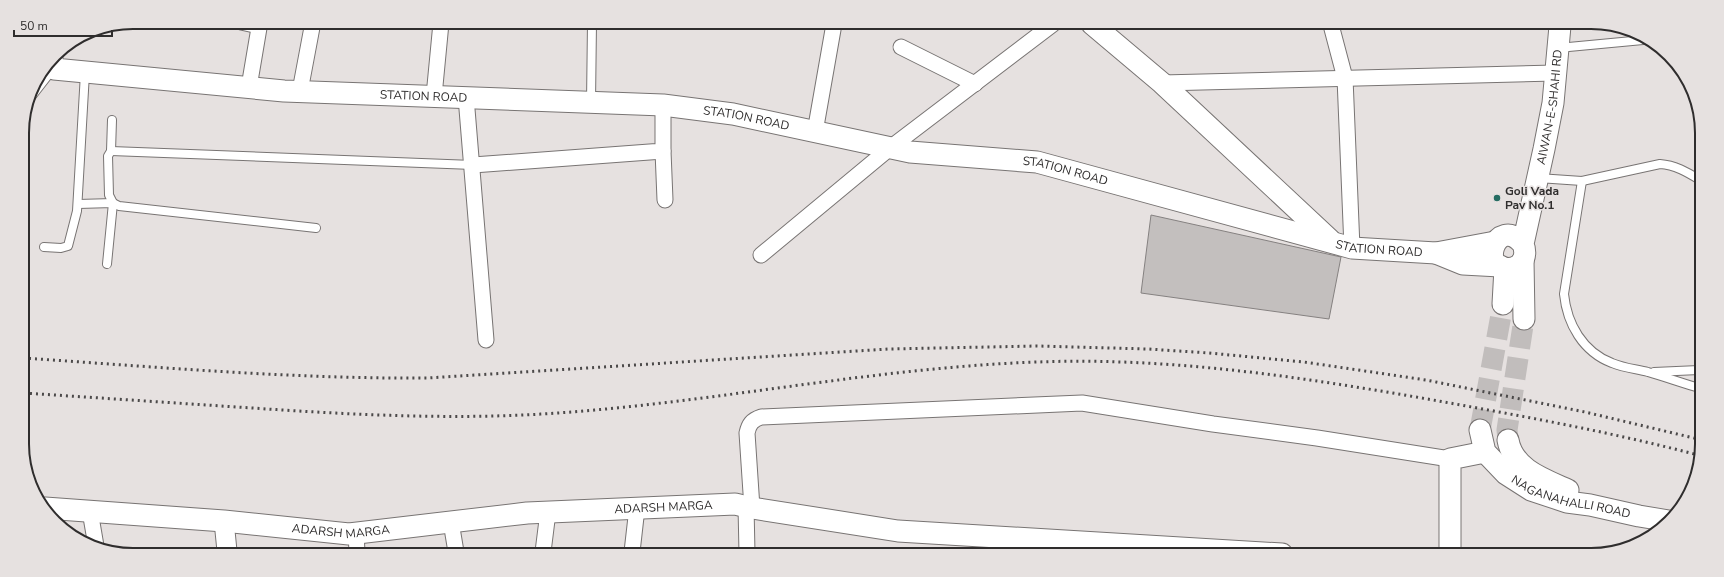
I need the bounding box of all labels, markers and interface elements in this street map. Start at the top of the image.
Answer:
scale bar [14,12,112,38]
text: 50 m [20,18,48,34]
street label: AIWAN-E-SHAHI RD [1533,49,1566,166]
street label: STATION ROAD [380,87,468,106]
street label: STATION ROAD [702,102,791,134]
street label: STATION ROAD [1022,153,1110,189]
place label: Goli Vada Pav No.1 [1505,183,1559,213]
marker: Goli Vada Pav No.1 [1492,193,1502,203]
street label: STATION ROAD [1334,236,1423,260]
street label: NAGANAHALLI ROAD [1508,471,1632,522]
street label: ADARSH MARGA [614,497,713,517]
street label: ADARSH MARGA [291,520,391,542]

